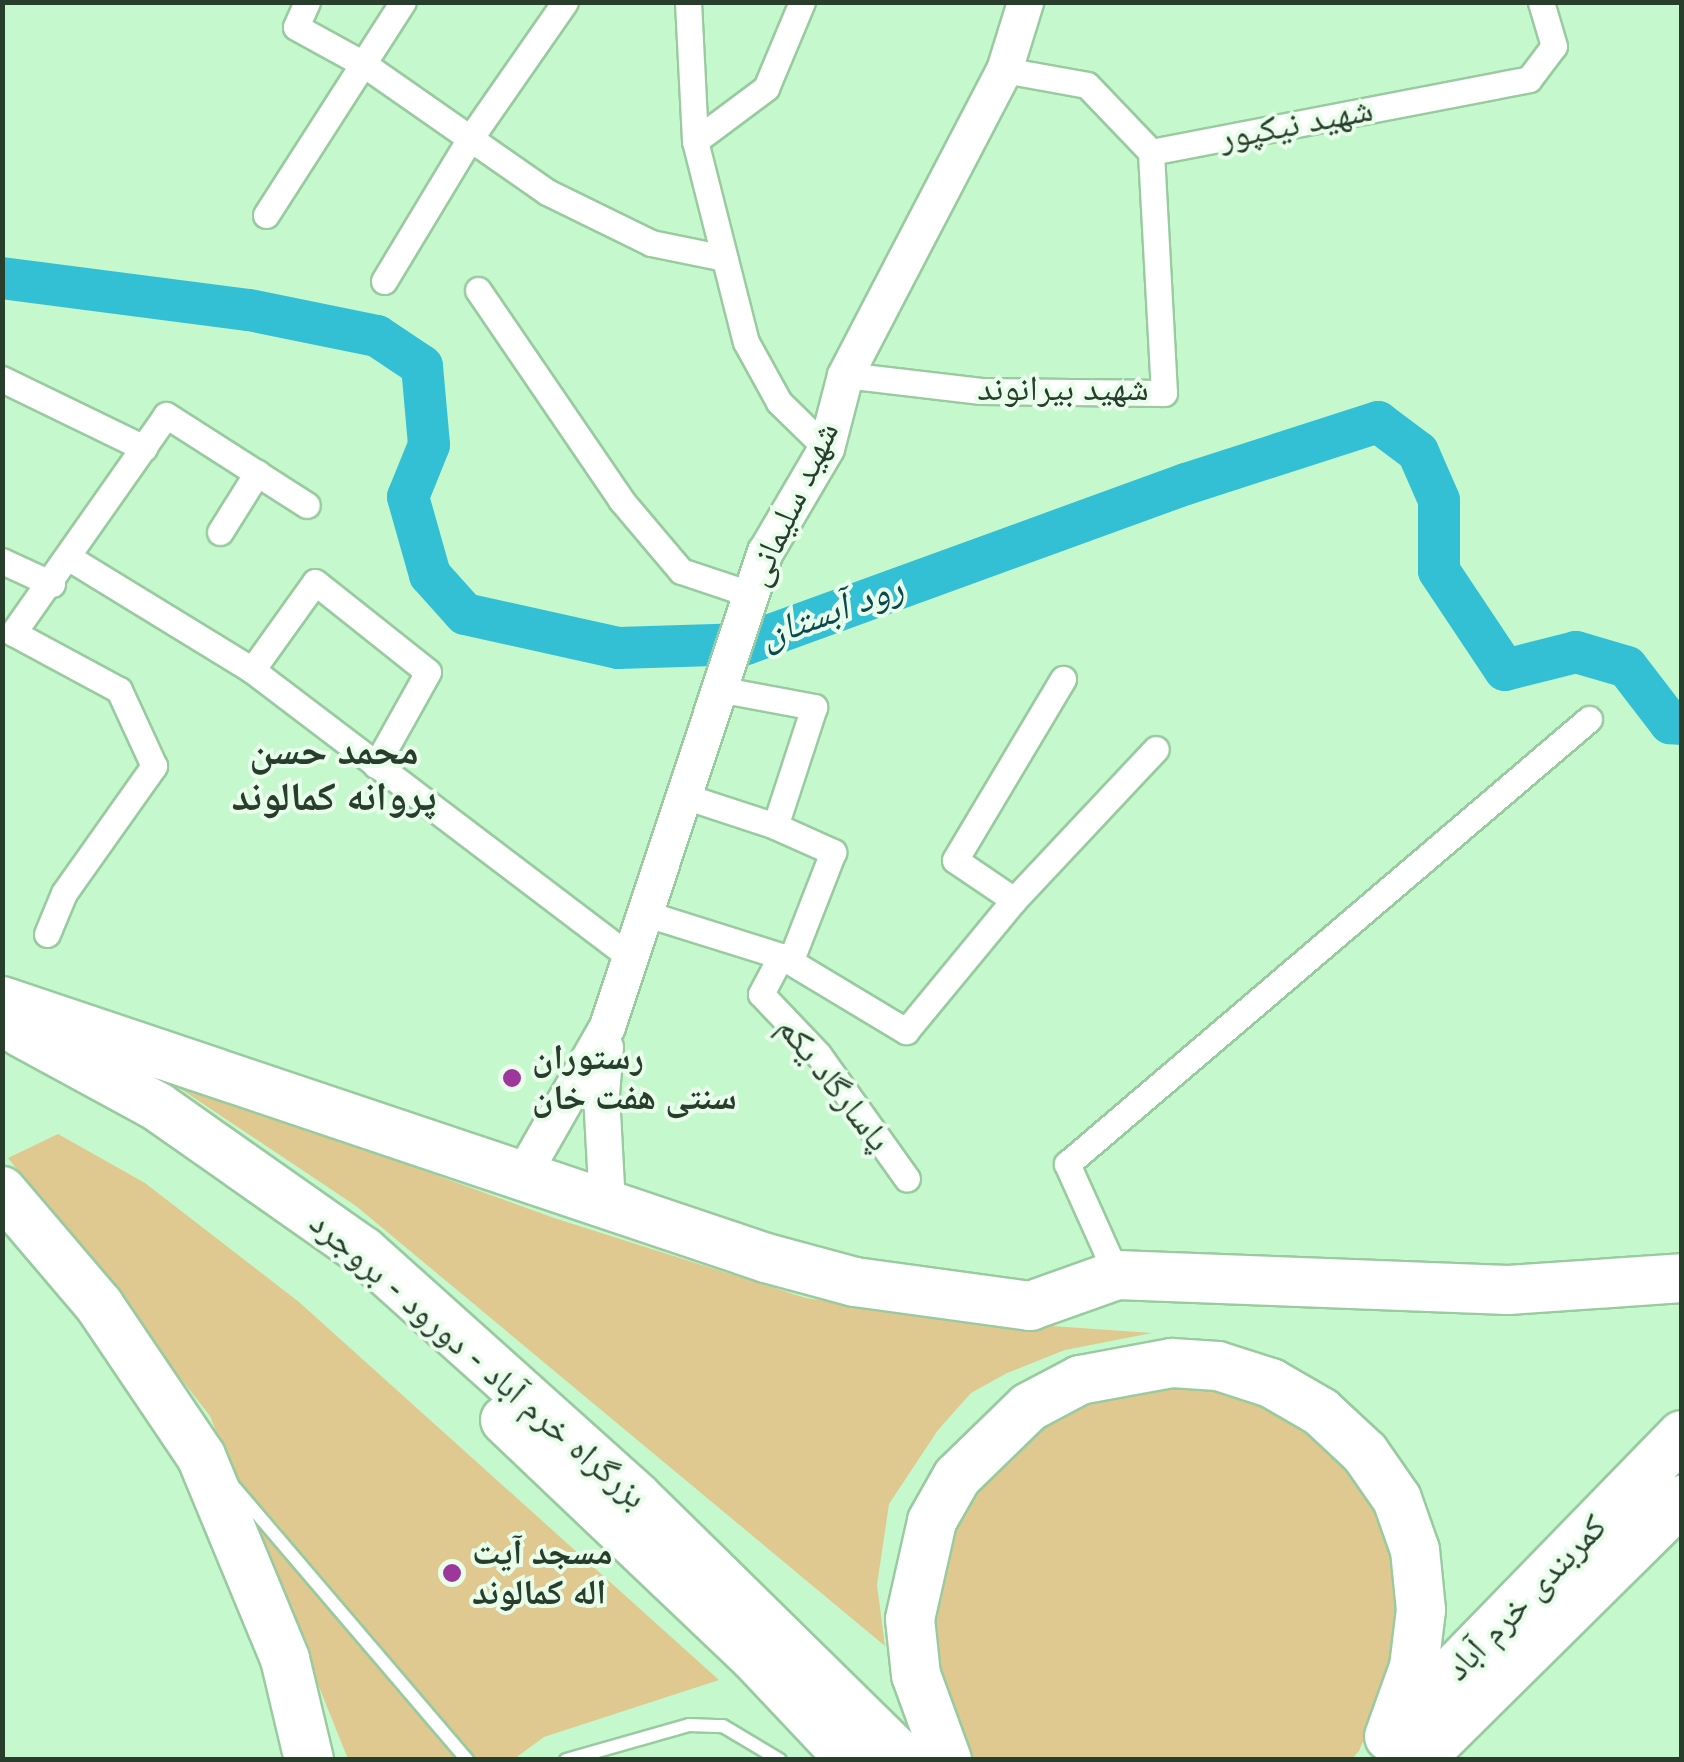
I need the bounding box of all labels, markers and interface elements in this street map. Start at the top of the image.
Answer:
street label: شهید نیکپور [1216,89,1376,159]
street label: شهید بیرانوند [977,368,1149,410]
street label: شهید سلیمانی [736,415,848,593]
water label: رود آبستان [755,565,909,659]
district label: محمد حسن پروانه کمالوند [231,727,437,821]
street label: پاسارگاد یکم [768,1008,900,1160]
place label: رستوران سنتی هفت خان [532,1037,737,1119]
marker: رستوران سنتی هفت خان [501,1067,523,1089]
street label: بزرگراه خرم آباد - دورود - بروجرد [301,1202,655,1518]
street label: کمربندی خرم آباد [1436,1506,1616,1690]
place label: مسجد آیت اله کمالوند [472,1532,613,1614]
marker: مسجد آیت اله کمالوند [441,1562,463,1584]

